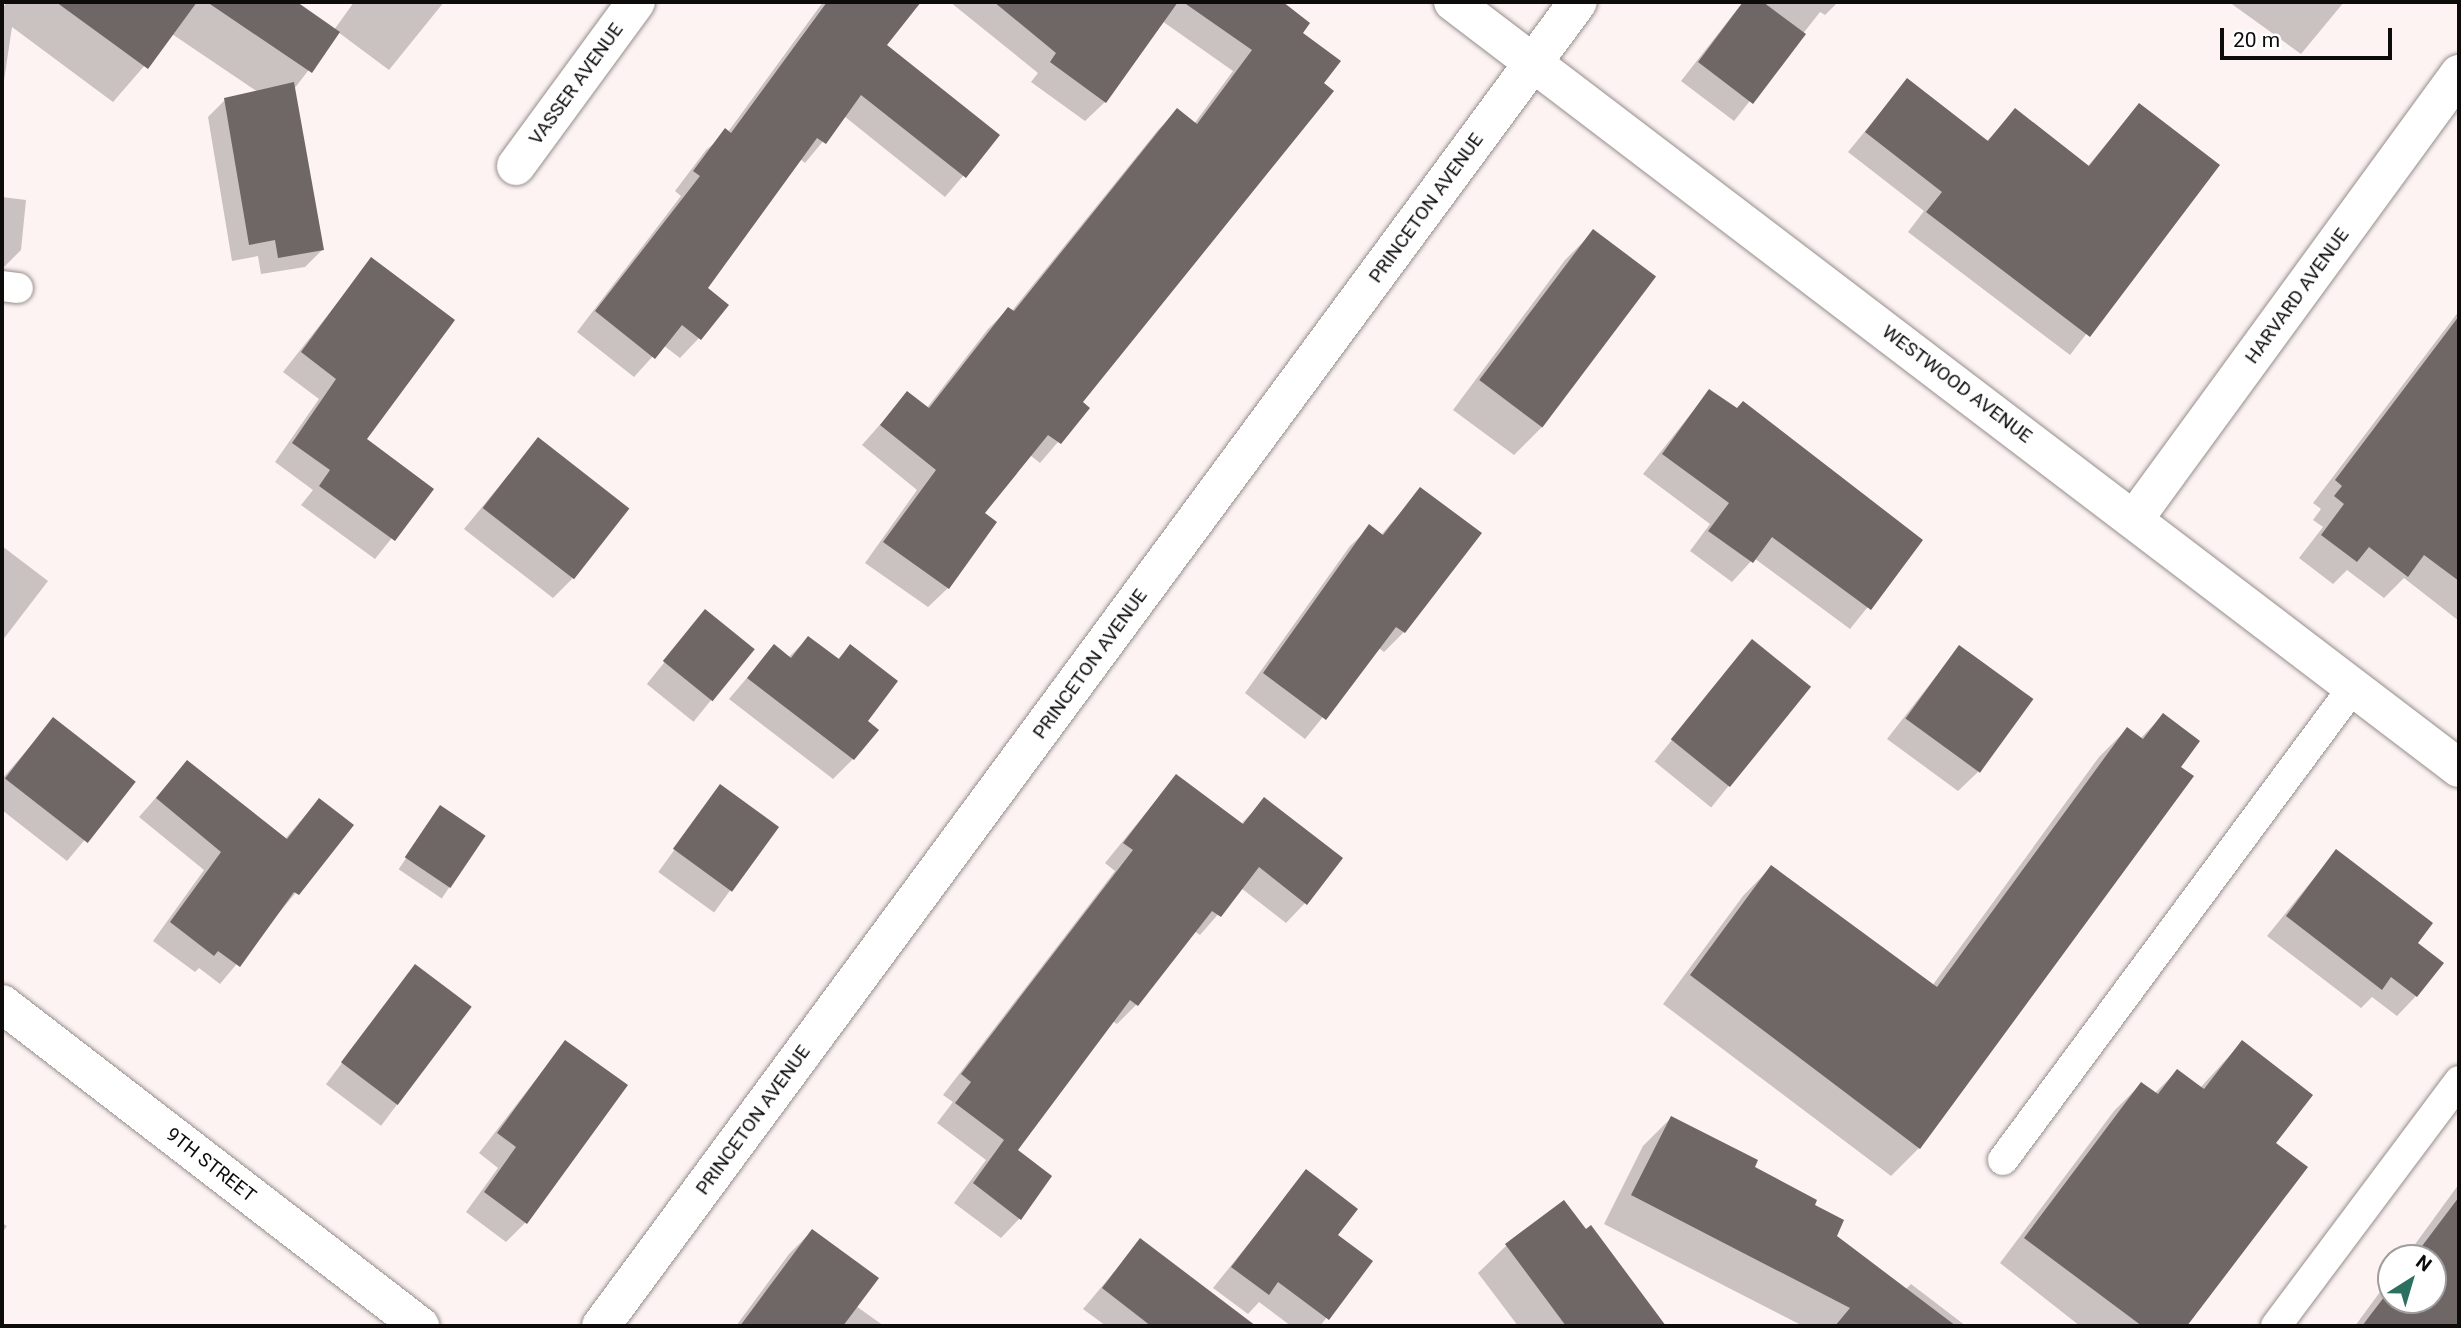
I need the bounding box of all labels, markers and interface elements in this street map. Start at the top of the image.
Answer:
scale bar [2223,14,2394,58]
street label: VASSER AVENUE [524,19,628,149]
text: 20 m [2233,28,2280,52]
street label: PRINCETON AVENUE [1364,129,1488,287]
street label: HARVARD AVENUE [2240,224,2354,368]
street label: WESTWOOD AVENUE [1878,320,2036,448]
street label: PRINCETON AVENUE [1028,585,1152,743]
street label: PRINCETON AVENUE [691,1041,815,1199]
street label: 9TH STREET [162,1123,260,1207]
north arrow [2377,1244,2447,1314]
text: N [2411,1250,2436,1277]

